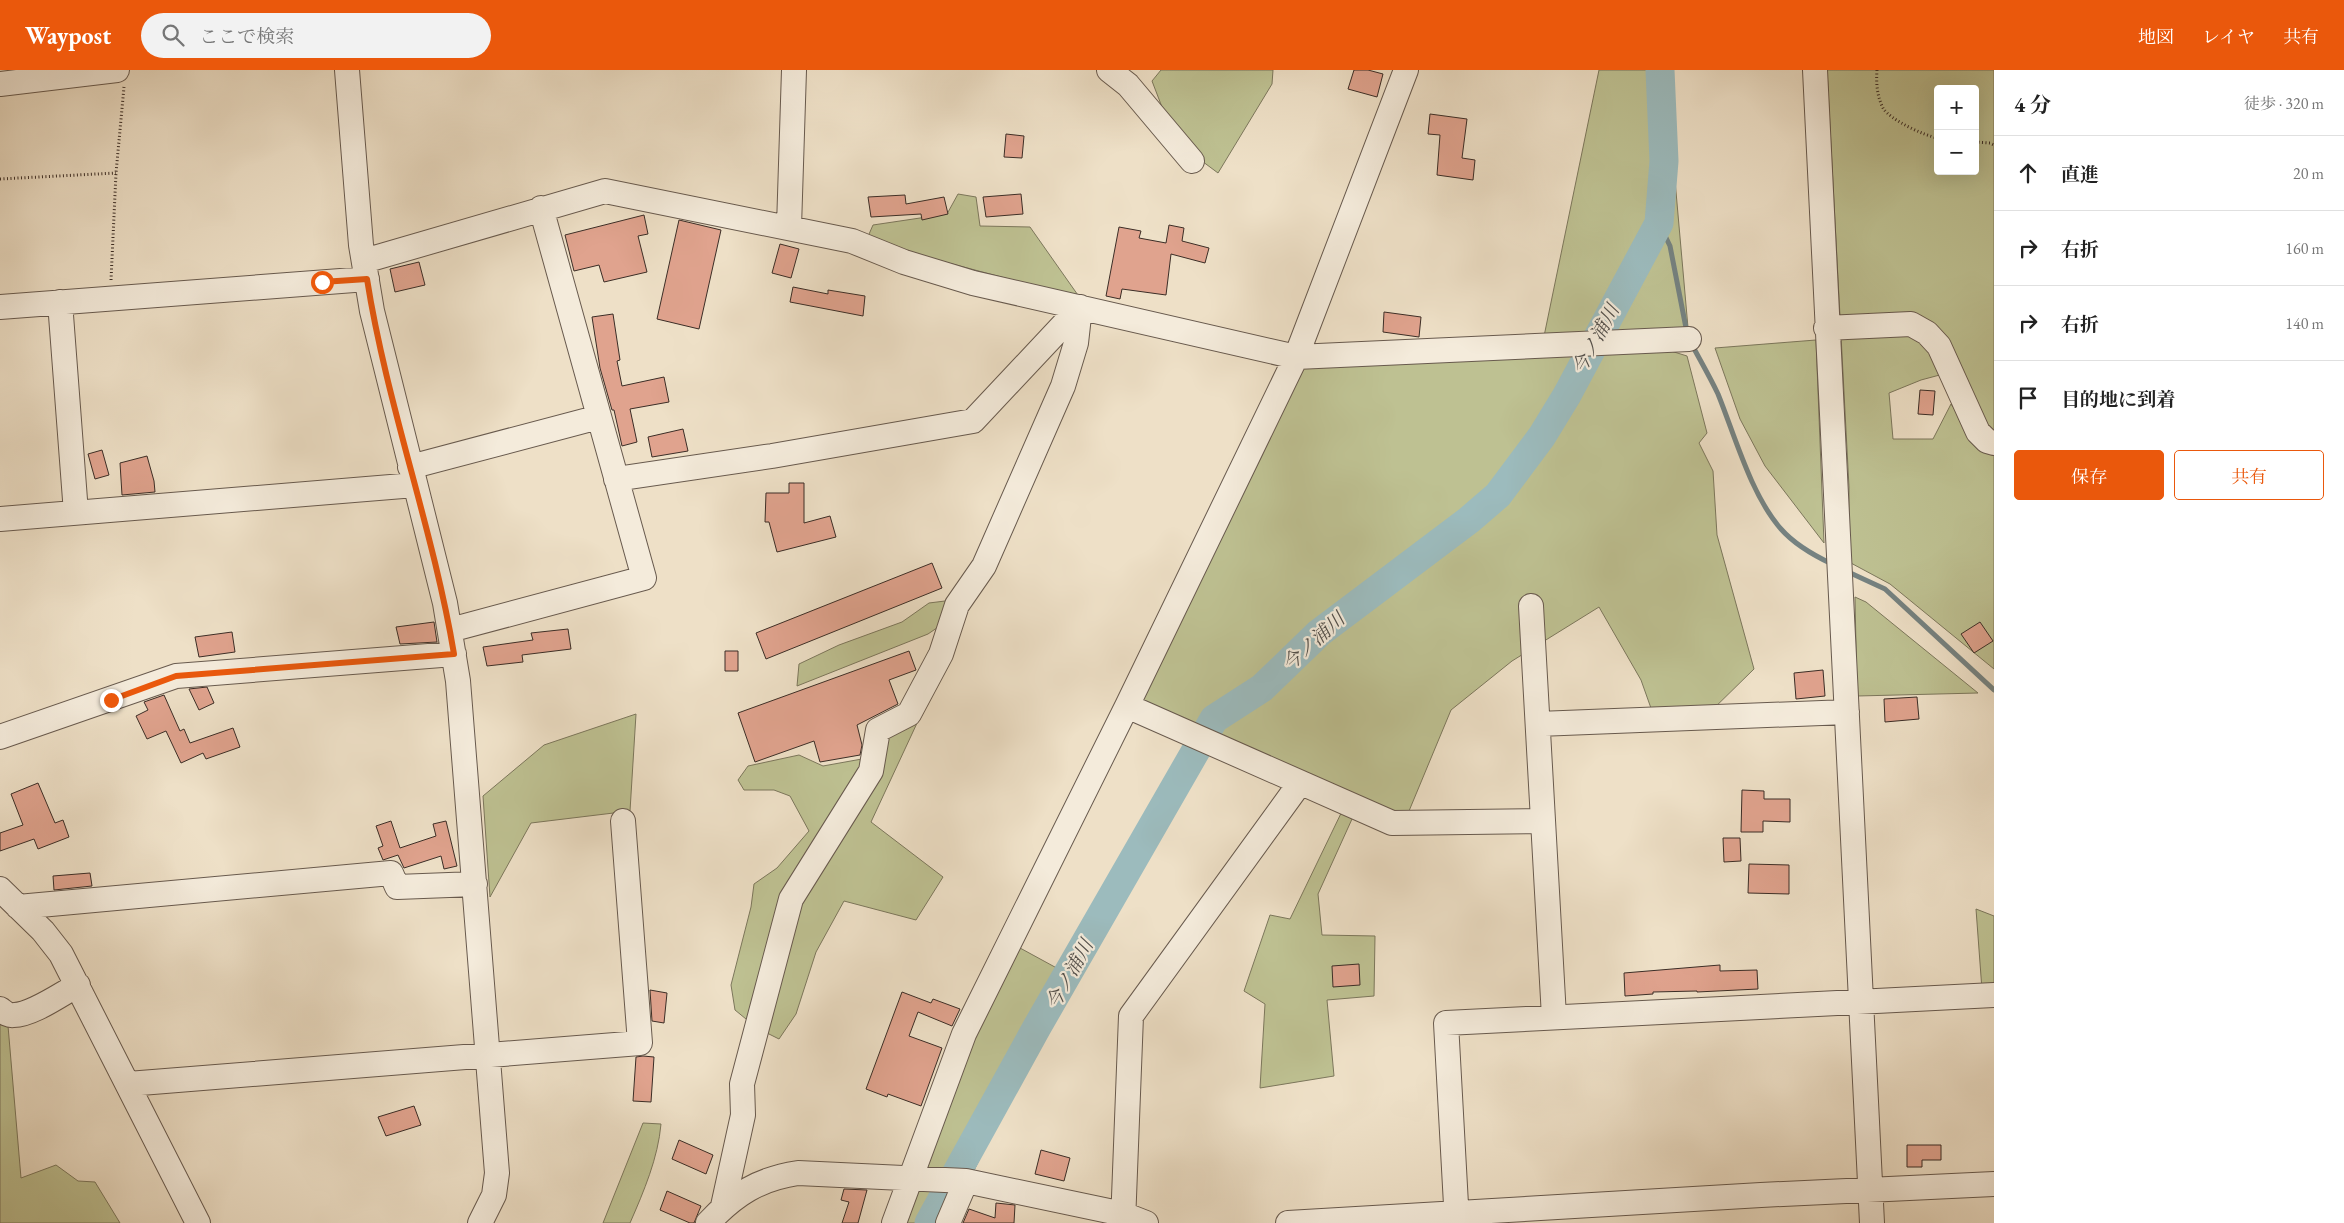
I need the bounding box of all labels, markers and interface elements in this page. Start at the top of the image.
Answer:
search box [141,13,491,58]
text: Waypost [25,20,111,51]
icon: search [159,21,187,49]
text: ここで検索 [199,24,294,49]
text: 地図 [2138,25,2174,48]
text: レイヤ [2202,25,2255,48]
text: 共有 [2283,25,2319,48]
map controls [1934,85,1979,175]
button: + [1934,85,1979,130]
text: 4 分 [2014,91,2051,118]
text: 徒歩 · 320 m [2244,93,2324,114]
button: − [1934,130,1979,175]
icon: ahead [2014,159,2042,187]
text: 直進 [2061,162,2099,187]
text: 20 m [2293,163,2324,184]
icon: right [2014,234,2042,262]
text: 右折 [2061,237,2099,262]
text: 160 m [2285,238,2324,259]
route start [311,271,334,294]
water label: 今ノ浦川 [1566,298,1626,379]
icon: right [2014,309,2042,337]
text: 右折 [2061,312,2099,337]
text: 140 m [2285,313,2324,334]
icon: arrive [2014,384,2042,412]
text: 目的地に到着 [2061,387,2175,412]
button: 保存 [2014,450,2164,500]
button: 共有 [2174,450,2324,500]
water label: 今ノ浦川 [1277,605,1351,676]
route end [100,689,123,712]
water label: 今ノ浦川 [1040,933,1100,1014]

